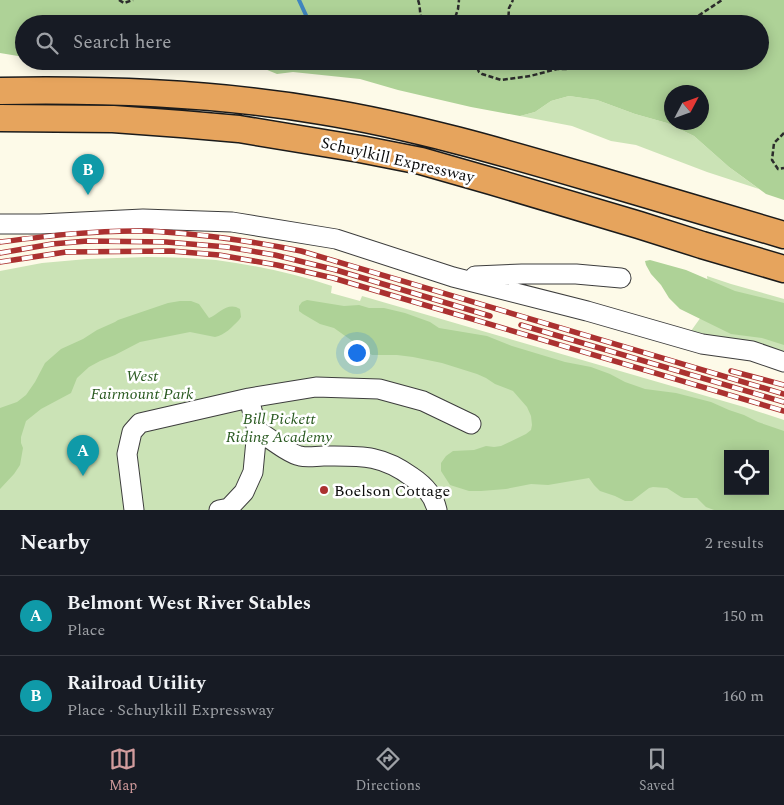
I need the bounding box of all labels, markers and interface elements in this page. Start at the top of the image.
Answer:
search box [15,15,769,70]
text: Search here [73,28,172,57]
icon: search [33,29,61,57]
north arrow [664,85,709,130]
street label: Schuylkill Expressway [319,131,478,190]
pin: B [72,154,104,195]
your location [344,340,370,366]
park label: West Fairmount Park [90,364,194,406]
park label: Bill Pickett Riding Academy [226,407,332,449]
pin: A [67,435,99,476]
map controls [724,450,769,495]
button: locate [724,450,769,495]
place label: Boelson Cottage [334,479,450,503]
marker: Boelson Cottage [318,484,330,496]
text: Nearby [20,527,90,559]
text: 2 results [705,531,764,555]
text: Belmont West River Stables [67,589,311,618]
text: A [30,604,42,628]
text: 150 m [722,604,764,628]
text: Place [67,618,105,642]
text: Railroad Utility [67,669,206,698]
text: B [30,684,42,708]
text: 160 m [722,684,764,708]
text: Place · Schuylkill Expressway [67,698,274,722]
tab: Map [109,745,137,796]
tab: Directions [355,745,421,796]
tab: Saved [639,745,675,796]

